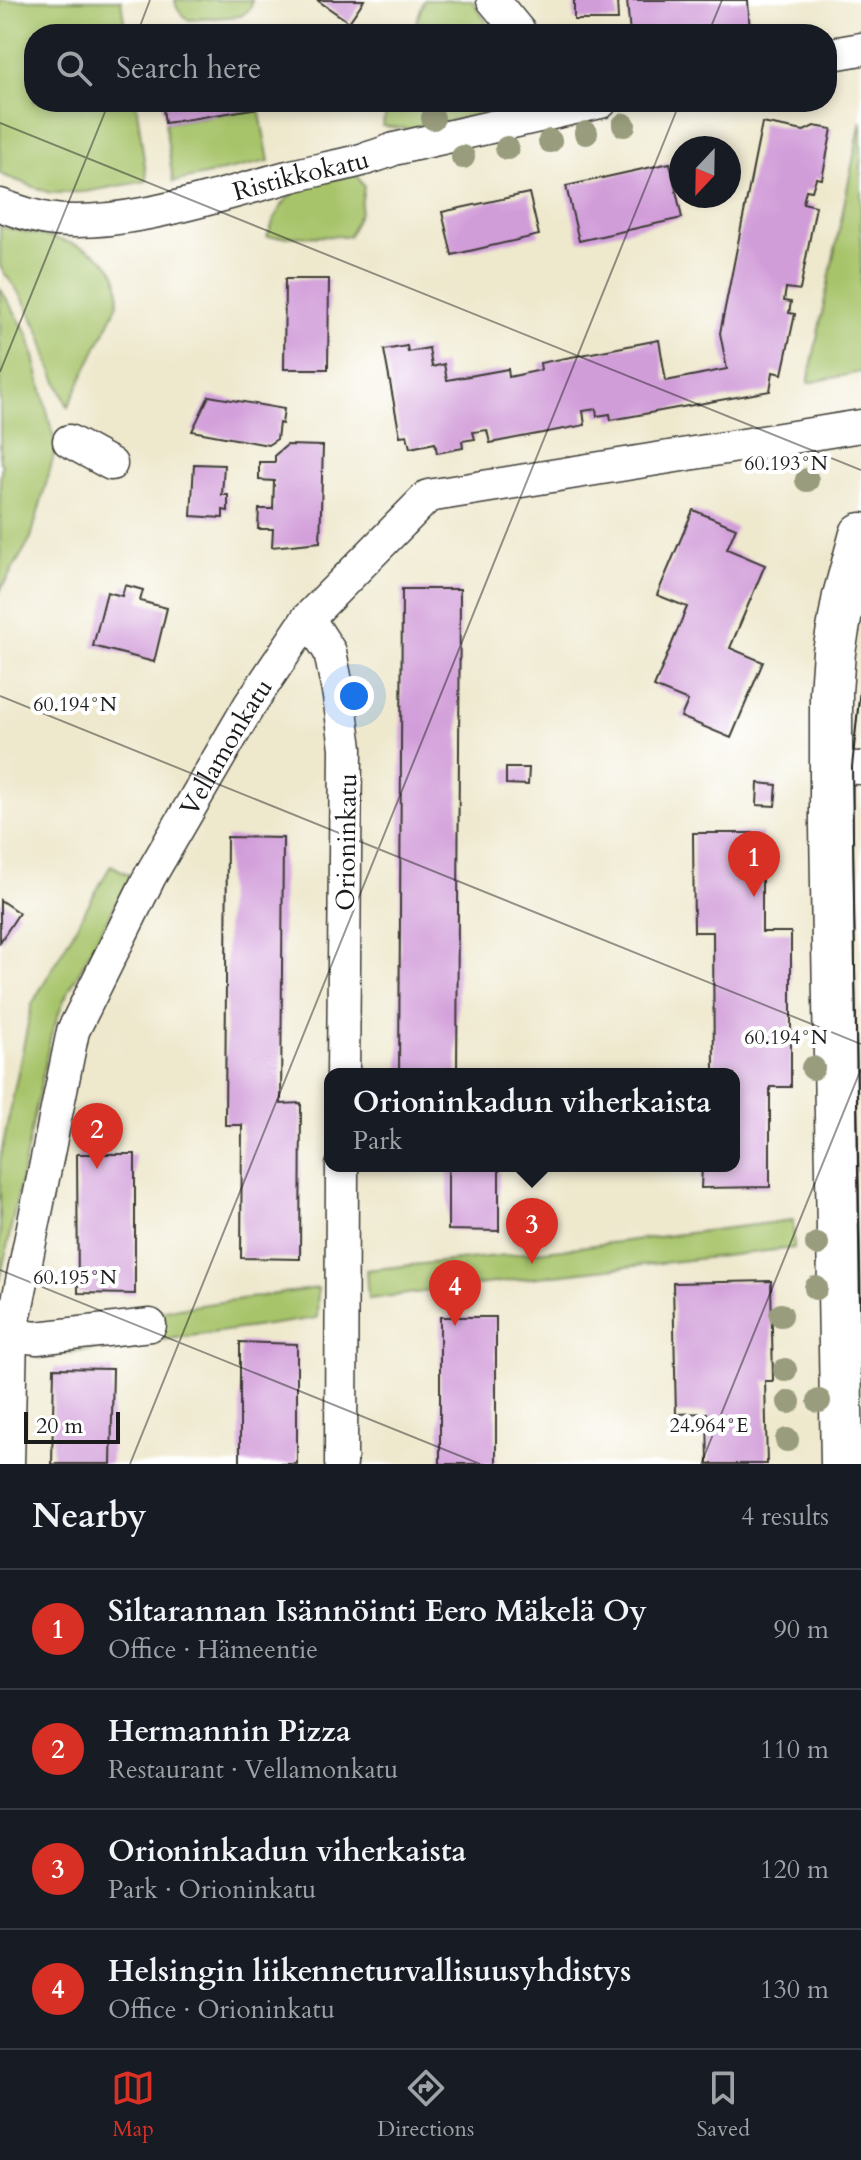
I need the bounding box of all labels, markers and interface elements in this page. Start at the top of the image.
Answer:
search box [24,24,837,112]
icon: search [52,46,96,90]
text: Search here [116,48,261,89]
north arrow [669,136,741,208]
street label: Ristikkokatu [229,142,373,209]
text: 60.193°N [744,450,828,477]
street label: Vellamonkatu [172,672,281,822]
your location [334,676,374,716]
text: 60.194°N [33,691,117,718]
street label: Orioninkatu [328,773,365,911]
pin: 1 [728,831,780,897]
text: 60.194°N [744,1024,828,1051]
popup [324,1068,740,1172]
text: Orioninkadun viherkaista [353,1082,711,1123]
pin: 2 [71,1103,123,1169]
text: Park [353,1123,403,1158]
pin: 3 [506,1198,558,1264]
pin: 4 [429,1260,481,1326]
text: 60.195°N [33,1264,117,1291]
scale bar [24,1408,120,1444]
text: 20 m [36,1411,83,1441]
text: 24.964°E [670,1412,748,1439]
text: Nearby [32,1493,147,1539]
text: 4 results [741,1499,829,1534]
text: Siltarannan Isännöinti Eero Mäkelä Oy [108,1591,647,1632]
text: 1 [51,1612,65,1647]
text: 90 m [773,1612,829,1647]
text: Office · Hämeentie [108,1632,318,1667]
text: Hermannin Pizza [108,1711,351,1752]
text: 2 [51,1732,65,1767]
text: 110 m [760,1732,829,1767]
text: Restaurant · Vellamonkatu [108,1752,398,1787]
text: Orioninkadun viherkaista [108,1831,466,1872]
text: 3 [51,1852,65,1887]
text: 120 m [760,1852,829,1887]
text: Park · Orioninkatu [108,1872,316,1907]
text: Helsingin liikenneturvallisuusyhdistys [108,1951,631,1992]
text: 4 [51,1972,65,2007]
text: 130 m [760,1972,829,2007]
text: Office · Orioninkatu [108,1992,335,2027]
tab: Map [111,2066,155,2144]
tab: Directions [377,2066,474,2144]
tab: Saved [697,2066,750,2144]

